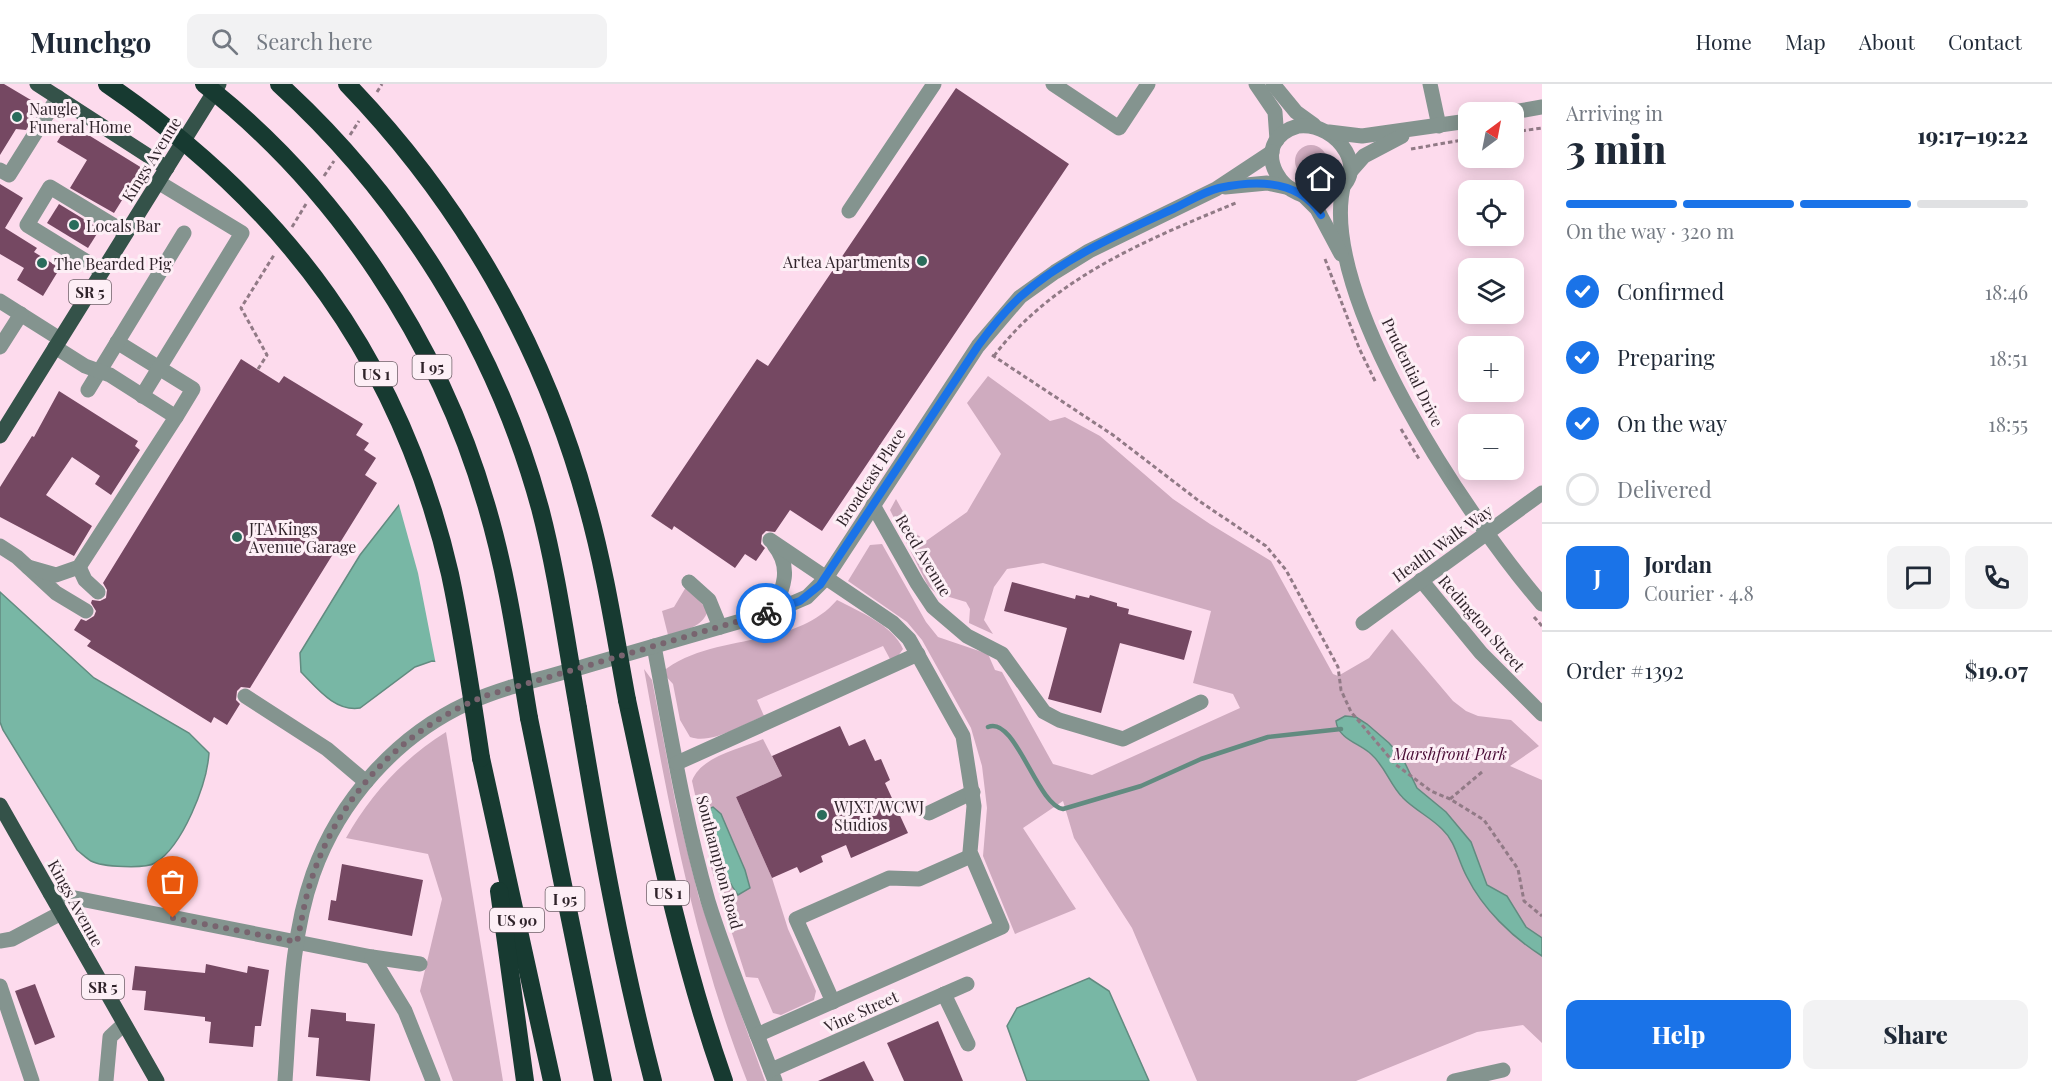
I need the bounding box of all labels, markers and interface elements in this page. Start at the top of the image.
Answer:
search box [187,14,607,68]
text: Munchgo [30,23,151,60]
icon: search [208,25,241,58]
text: Search here [256,26,373,56]
text: Home [1696,27,1752,55]
text: Map [1785,27,1826,55]
text: About [1859,27,1915,55]
text: Contact [1948,27,2022,55]
place label: Naugle Funeral Home [29,98,132,137]
text: Arriving in [1566,99,1663,126]
north arrow [1458,102,1524,168]
map controls [1458,102,1524,480]
marker: Naugle Funeral Home [10,110,24,124]
street label: Kings Avenue [117,113,185,205]
text: 19:17–19:22 [1917,120,2028,150]
text: 3 min [1566,122,1666,174]
pin [1295,153,1346,215]
icon: home [1304,162,1337,195]
button: locate [1458,180,1524,246]
place label: Locals Bar [86,215,161,236]
text: On the way · 320 m [1566,217,1734,244]
marker: Locals Bar [67,218,81,232]
place label: Artea Apartments [782,251,910,272]
place label: The Bearded Pig [54,253,172,274]
marker: Artea Apartments [915,254,929,268]
marker: The Bearded Pig [35,256,49,270]
button: layers [1458,258,1524,324]
icon: check [1566,275,1599,308]
text: Confirmed [1617,276,1724,306]
text: 18:46 [1985,278,2028,305]
road number: SR 5 [69,280,111,304]
street label: Prudential Drive [1378,314,1448,430]
button: + [1458,336,1524,402]
icon: check [1566,341,1599,374]
text: Preparing [1617,342,1715,372]
text: 18:51 [1989,344,2028,371]
road number: I 95 [412,355,452,379]
road number: US 1 [355,362,397,386]
icon: check [1566,407,1599,440]
text: On the way [1617,408,1727,438]
text: 18:55 [1988,410,2028,437]
button: − [1458,414,1524,480]
street label: Broadcast Place [831,424,909,530]
text: Delivered [1617,474,1712,504]
street label: Health Walk Way [1388,500,1496,586]
street label: Reed Avenue [891,510,957,600]
place label: JTA Kings Avenue Garage [248,518,356,557]
marker: JTA Kings Avenue Garage [230,530,244,544]
button: chat [1887,546,1950,609]
button: phone [1965,546,2028,609]
text: Jordan [1644,549,1712,579]
text: J [1593,562,1602,592]
street label: Redington Street [1434,570,1530,676]
text: Courier · 4.8 [1644,579,1754,606]
courier [736,583,796,643]
icon: bike [750,597,783,630]
text: Order #1392 [1566,655,1684,685]
text: $19.07 [1965,655,2028,685]
park label: Marshfront Park [1392,743,1507,764]
street label: Southampton Road [692,793,748,931]
place label: WJXT/WCWJ Studios [833,796,924,835]
marker: WJXT/WCWJ Studios [815,808,829,822]
street label: Kings Avenue [43,856,109,950]
pin [147,856,198,918]
icon: bag [156,865,189,898]
road number: US 1 [647,881,689,905]
road number: I 95 [546,887,584,911]
road number: US 90 [490,908,544,932]
road number: SR 5 [82,975,124,999]
street label: Vine Street [820,985,902,1037]
button: Help [1566,1000,1791,1069]
button: Share [1803,1000,2028,1069]

